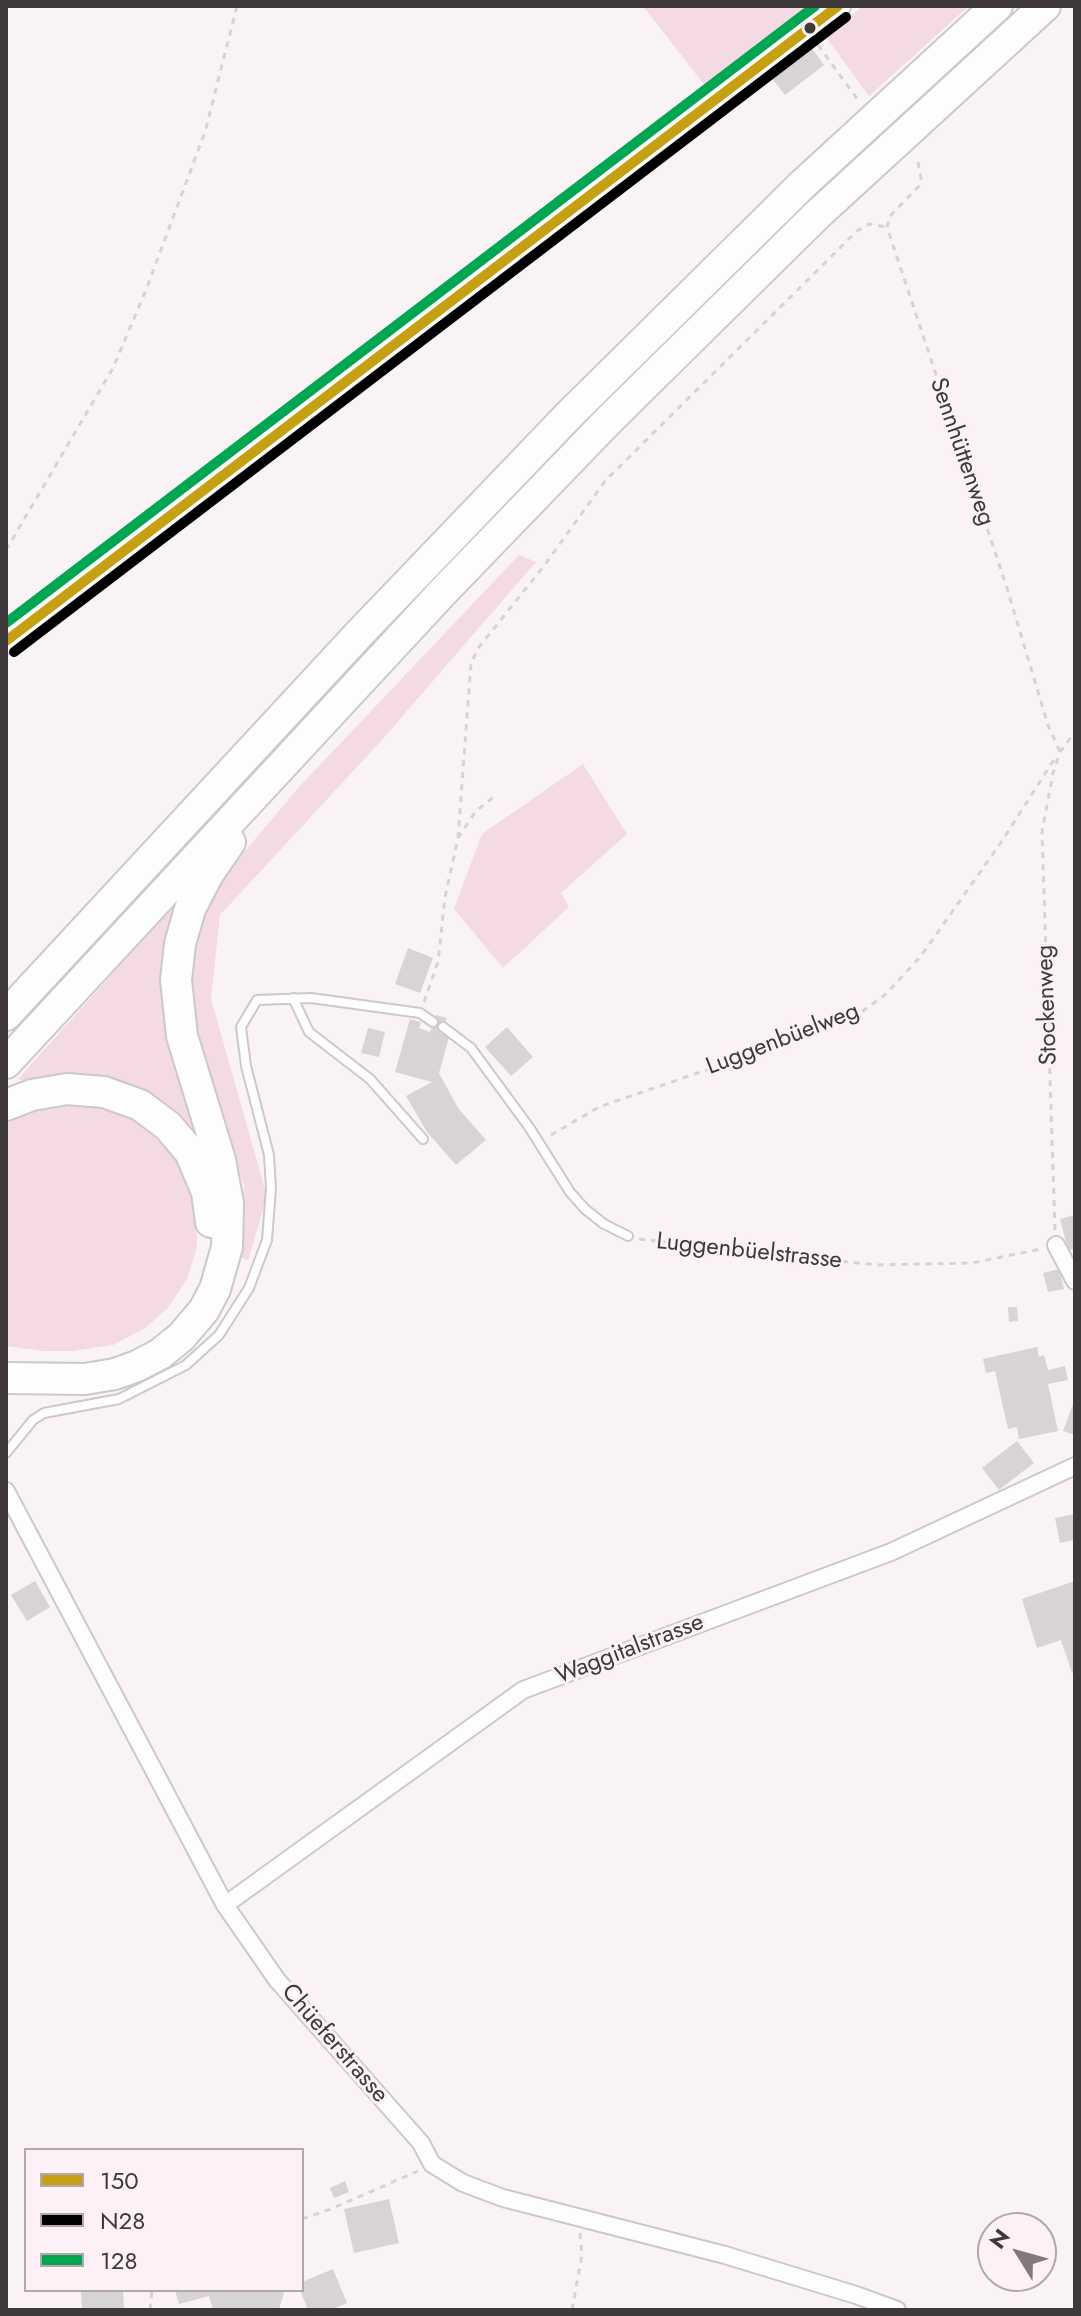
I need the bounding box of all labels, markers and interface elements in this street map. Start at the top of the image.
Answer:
unlabelled marker [802,20,818,36]
street label: Sennhüttenweg [922,374,1000,530]
street label: Stockenweg [1032,944,1064,1066]
street label: Luggenbüelweg [702,998,864,1082]
street label: Luggenbüelstrasse [655,1228,843,1276]
street label: Waggitalstrasse [552,1609,708,1691]
street label: Chüeferstrasse [274,1979,394,2109]
legend [24,2148,304,2292]
text: 150 [100,2163,139,2198]
text: N28 [100,2203,145,2238]
north arrow [977,2212,1057,2292]
text: N [981,2222,1017,2255]
text: 128 [100,2243,138,2278]

